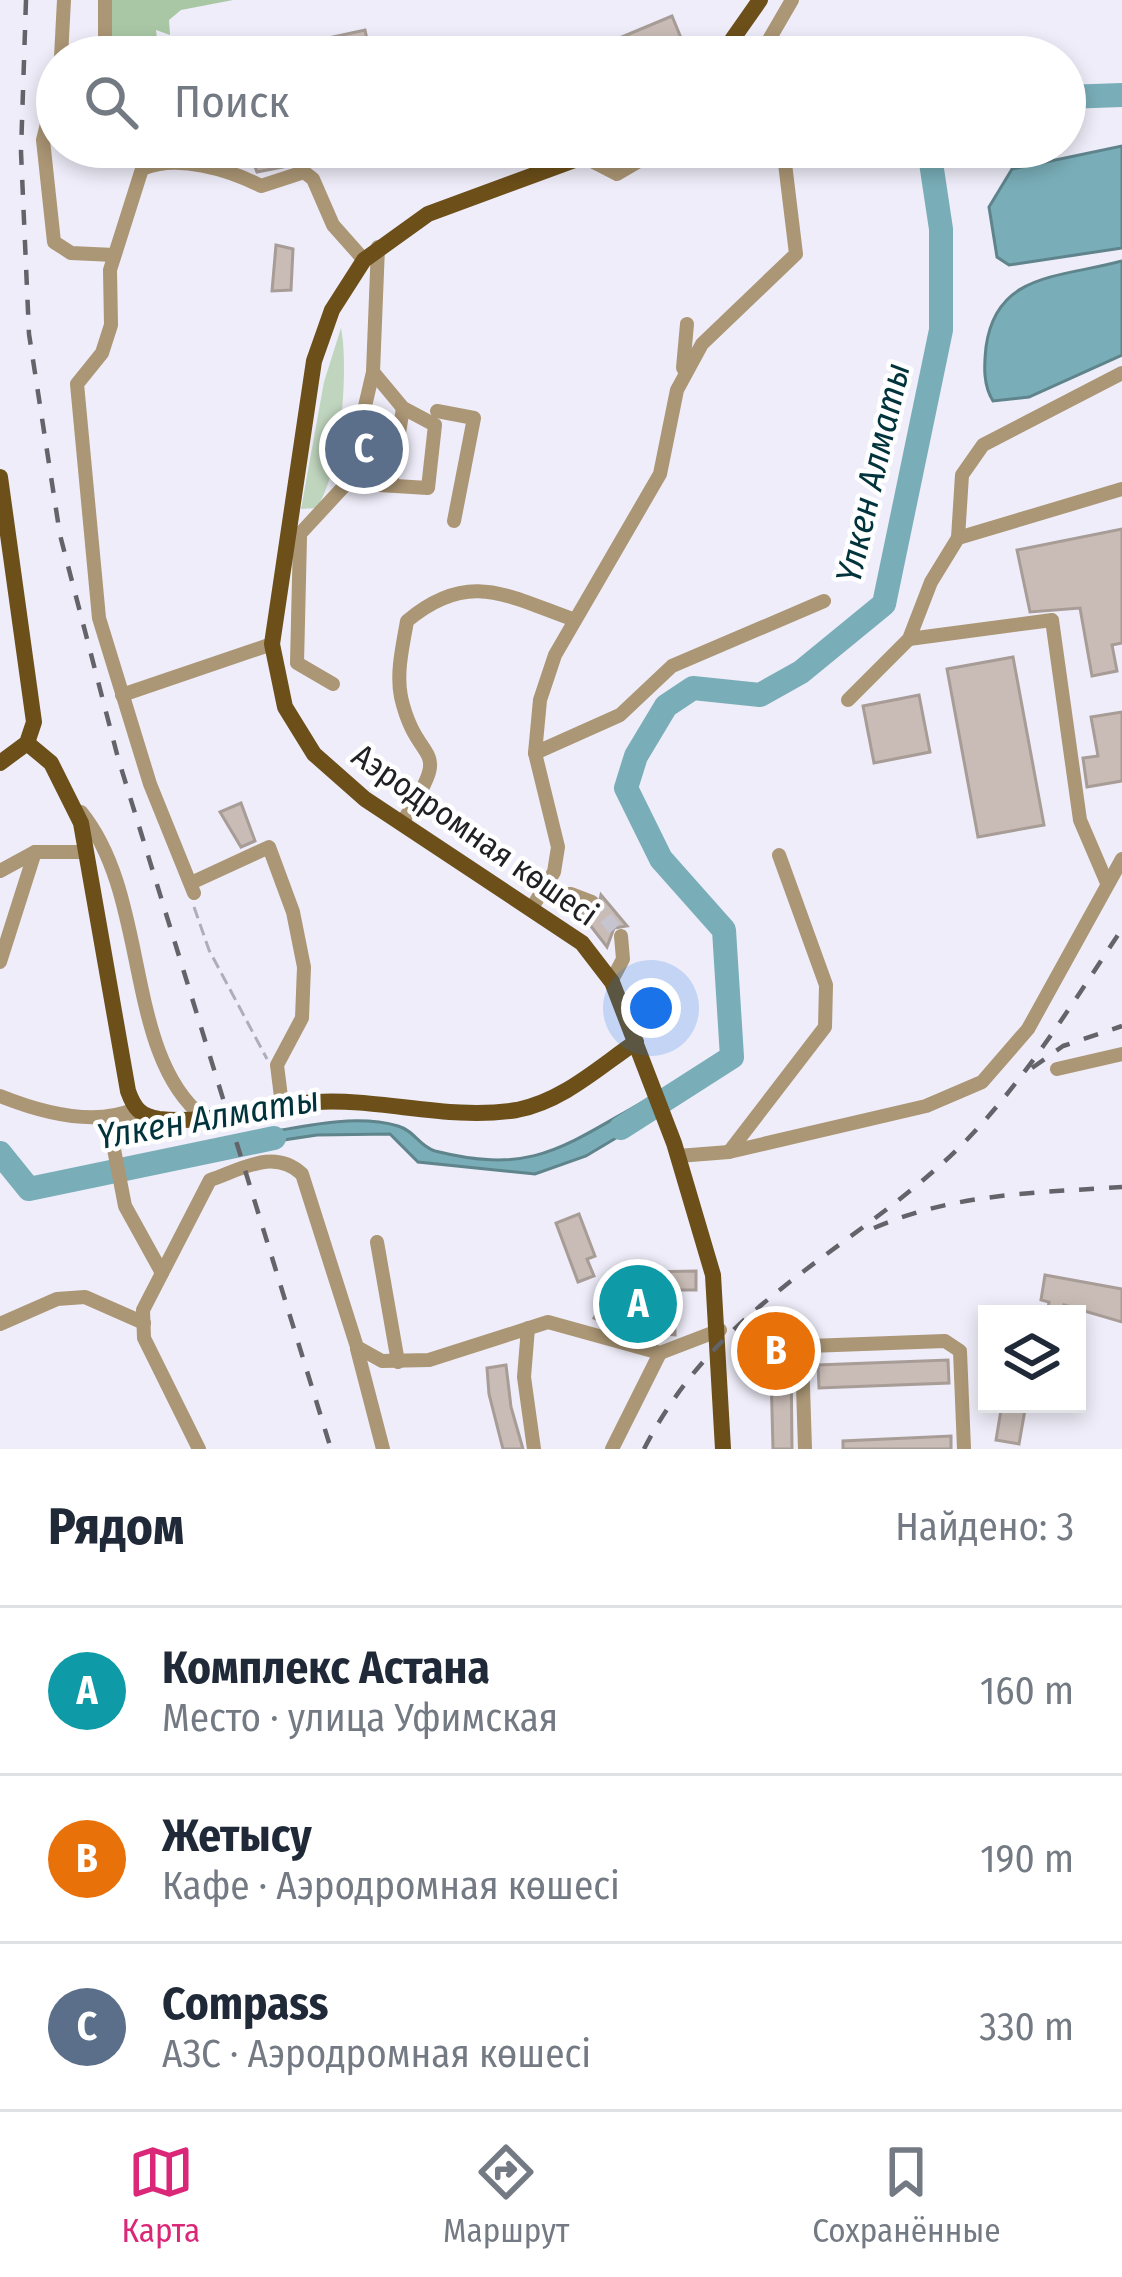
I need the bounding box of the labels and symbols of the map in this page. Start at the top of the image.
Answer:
water label: Үлкен Алматы [826,359,920,587]
pin: C [325,404,403,494]
street label: Аэродромная көшесі [344,735,606,935]
your location [621,978,681,1038]
water label: Үлкен Алматы [94,1077,322,1159]
pin: A [599,1259,677,1349]
pin: B [737,1306,815,1396]

